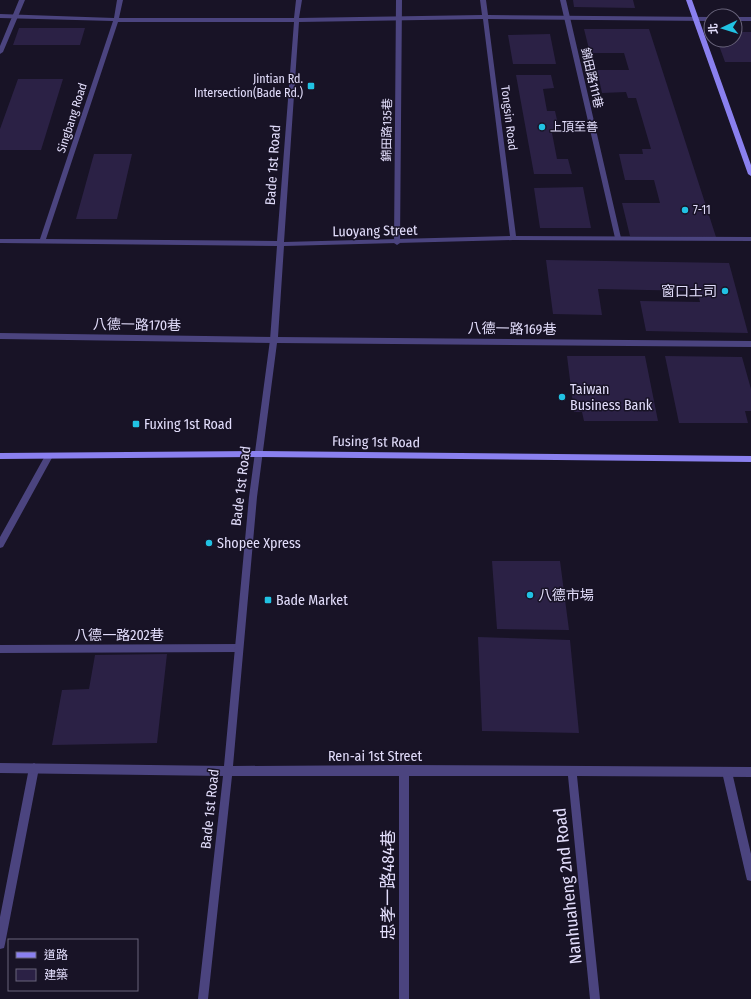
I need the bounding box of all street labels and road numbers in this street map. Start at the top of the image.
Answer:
street label: 錦田路111巷 [578,46,606,110]
street label: Singbang Road [54,81,90,155]
street label: Tongsin Road [498,85,520,151]
street label: 錦田路135巷 [379,98,395,162]
street label: Bade 1st Road [262,124,284,206]
street label: Luoyang Street [332,222,418,240]
street label: 八德一路170巷 [93,316,181,334]
street label: 八德一路169巷 [467,320,557,338]
street label: Fusing 1st Road [332,433,420,451]
street label: Bade 1st Road [228,445,254,527]
street label: 八德一路202巷 [74,627,164,644]
street label: Ren-ai 1st Street [328,748,422,765]
street label: Bade 1st Road [197,768,223,850]
street label: Nanhuaheng 2nd Road [549,807,587,965]
street label: 忠孝一路484巷 [378,830,399,940]

